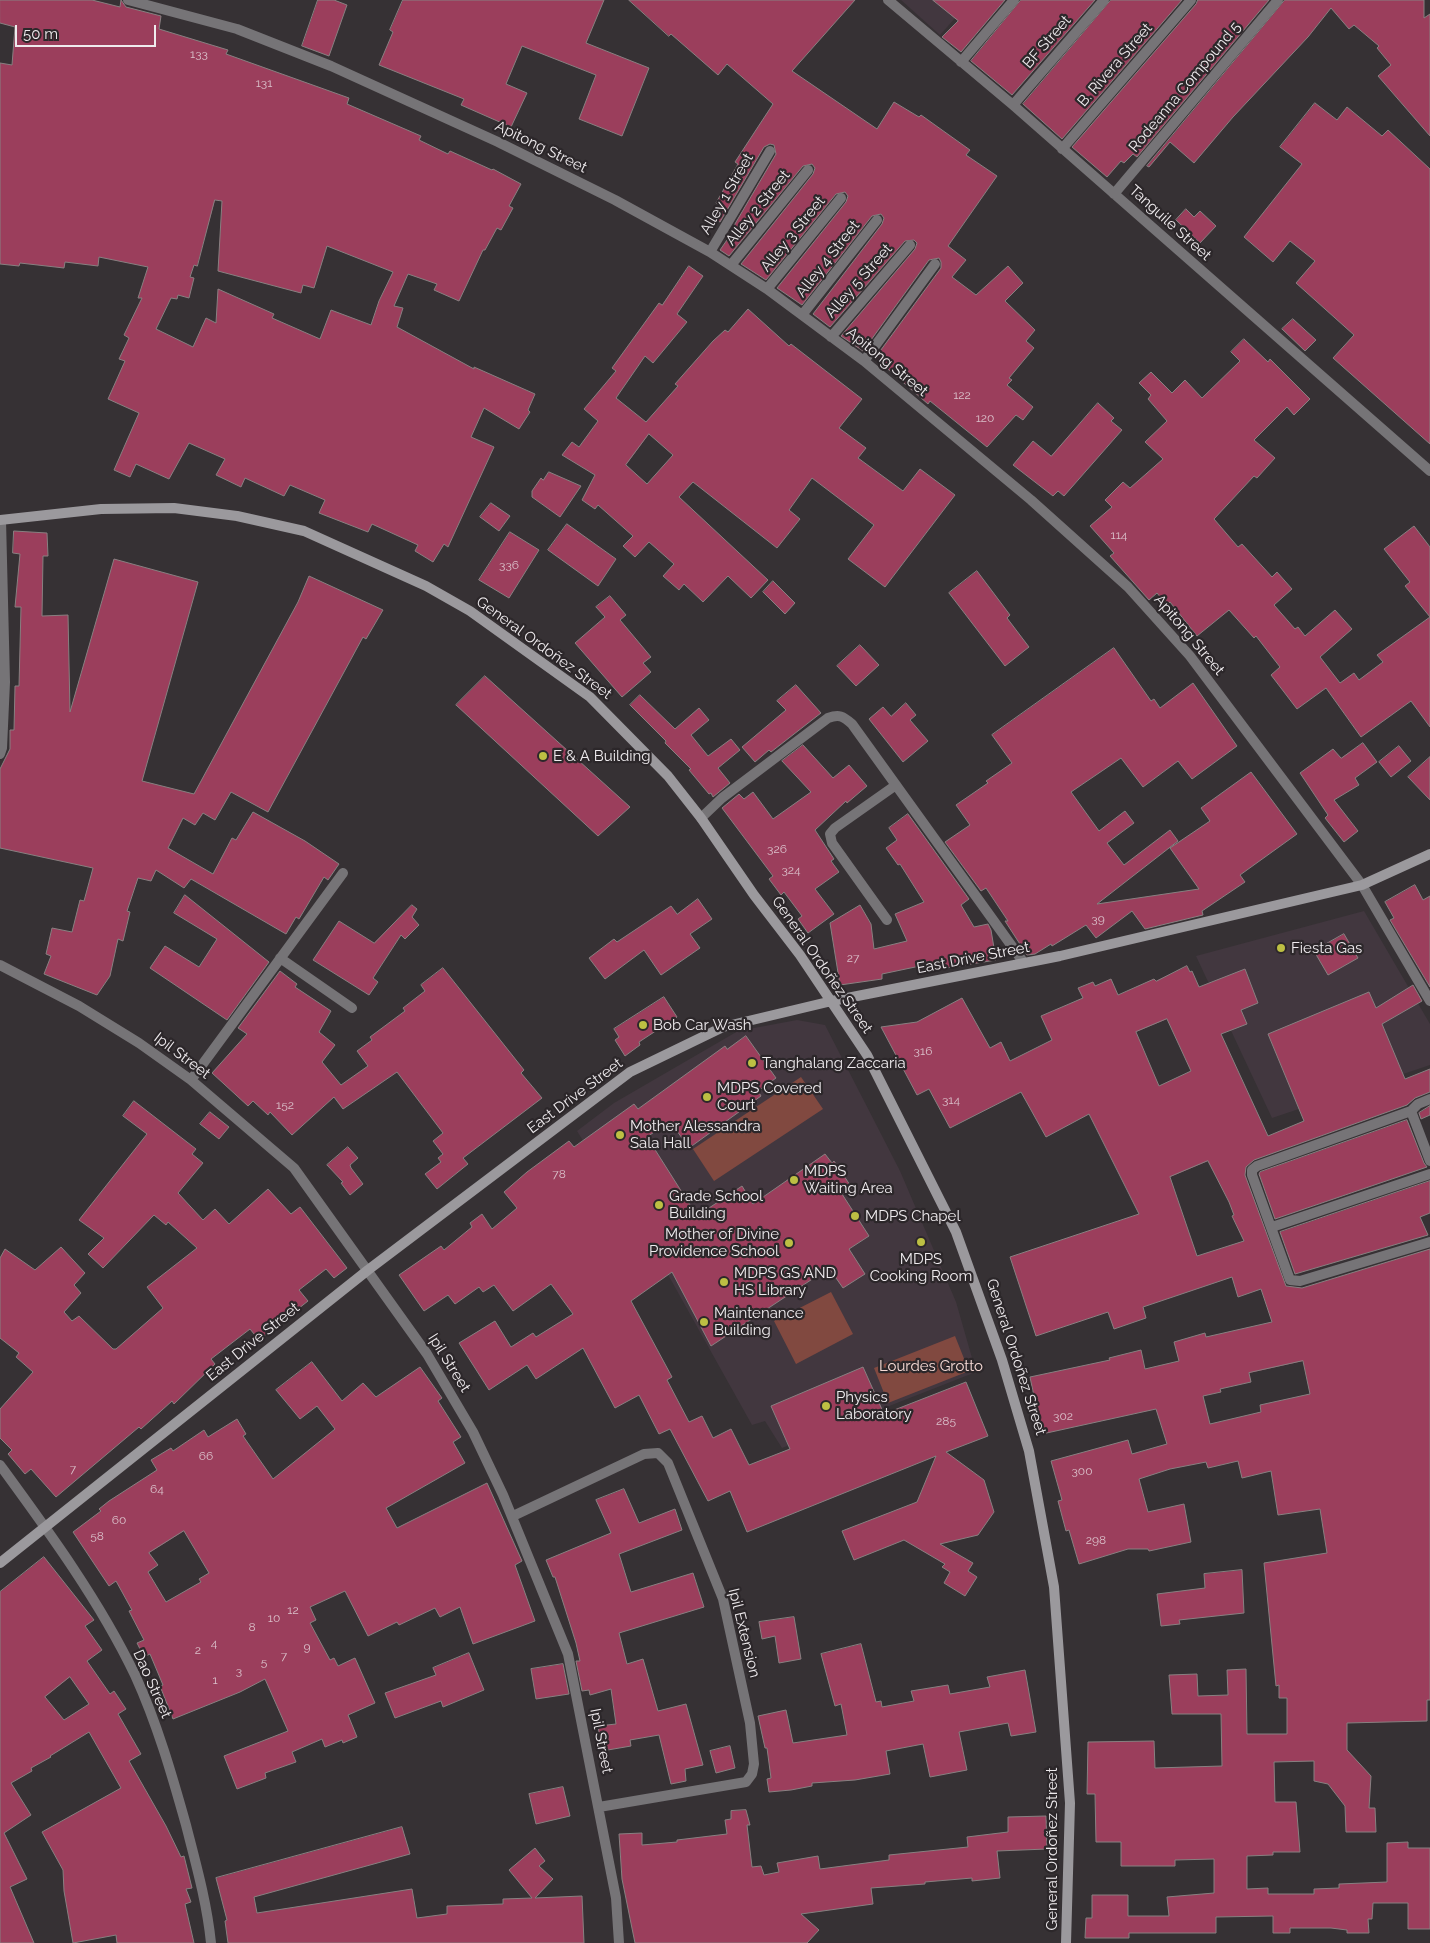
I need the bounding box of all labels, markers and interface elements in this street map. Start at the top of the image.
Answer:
street label: BF Street [1019,12,1075,72]
scale bar [18,15,159,47]
street label: Rodeanna Compound 5 [1125,18,1245,156]
street label: B. Rivera Street [1074,19,1156,111]
text: 50 m [23,25,58,43]
house number: 133 [190,47,208,61]
house number: 131 [256,76,272,90]
street label: Apitong Street [492,117,590,177]
street label: Alley 1 Street [697,150,757,238]
street label: Alley 2 Street [722,167,794,249]
street label: Tanguile Street [1125,181,1215,265]
street label: Alley 3 Street [757,192,829,276]
street label: Alley 4 Street [792,217,864,301]
street label: Alley 5 Street [822,240,896,322]
street label: Apitong Street [843,324,931,400]
house number: 122 [953,388,971,402]
house number: 120 [976,411,994,425]
house number: 114 [1111,528,1127,542]
house number: 336 [499,558,519,572]
street label: Apitong Street [1150,591,1228,679]
street label: General Ordoñez Street [473,593,615,703]
place label: E & A Building [553,747,651,765]
marker: E & A Building [537,750,549,762]
house number: 326 [767,842,787,856]
house number: 324 [781,863,801,877]
street label: General Ordoñez Street [768,893,876,1037]
house number: 39 [1091,912,1105,926]
street label: East Drive Street [915,938,1031,978]
place label: Fiesta Gas [1291,939,1362,957]
marker: Fiesta Gas [1275,942,1287,954]
house number: 27 [847,951,859,965]
place label: Bob Car Wash [653,1016,752,1034]
marker: Bob Car Wash [637,1019,649,1031]
street label: Ipil Street [150,1029,214,1083]
house number: 316 [914,1044,932,1058]
street label: East Drive Street [524,1054,626,1138]
place label: Tanghalang Zaccaria [762,1054,906,1072]
marker: Tanghalang Zaccaria [746,1057,758,1069]
place label: MDPS Covered Court [717,1079,822,1114]
marker: MDPS Covered Court [701,1091,713,1103]
house number: 314 [942,1093,960,1107]
house number: 152 [276,1098,294,1112]
place label: Mother Alessandra Sala Hall [630,1117,761,1152]
marker: Mother Alessandra Sala Hall [614,1129,626,1141]
place label: MDPS Waiting Area [804,1162,893,1197]
house number: 78 [552,1167,566,1181]
marker: MDPS Waiting Area [788,1174,800,1186]
place label: Grade School Building [669,1187,763,1222]
marker: Grade School Building [653,1199,665,1211]
place label: MDPS Chapel [865,1207,960,1225]
marker: MDPS Chapel [849,1210,861,1222]
place label: Mother of Divine Providence School [649,1225,779,1260]
marker: MDPS Cooking Room [915,1236,927,1248]
marker: Mother of Divine Providence School [783,1237,795,1249]
place label: MDPS Cooking Room [870,1250,972,1285]
place label: MDPS GS AND HS Library [734,1264,836,1299]
marker: MDPS GS AND HS Library [718,1276,730,1288]
street label: General Ordoñez Street [982,1277,1050,1437]
street label: East Drive Street [203,1299,303,1385]
place label: Maintenance Building [714,1304,804,1339]
marker: Maintenance Building [698,1316,710,1328]
street label: Ipil Street [424,1330,474,1396]
park label: Lourdes Grotto [879,1357,983,1375]
place label: Physics Laboratory [836,1388,912,1423]
marker: Physics Laboratory [820,1400,832,1412]
house number: 302 [1053,1409,1073,1423]
house number: 285 [936,1414,956,1428]
house number: 66 [199,1449,213,1463]
house number: 7 [70,1462,76,1476]
house number: 300 [1071,1464,1093,1478]
house number: 64 [150,1482,164,1496]
house number: 60 [112,1513,126,1527]
house number: 58 [90,1529,104,1543]
house number: 298 [1086,1533,1106,1547]
street label: Ipil Extension [724,1586,764,1680]
house number: 12 [287,1603,299,1617]
house number: 10 [268,1611,280,1625]
house number: 8 [248,1620,256,1634]
house number: 4 [211,1636,217,1650]
house number: 9 [303,1640,311,1654]
house number: 2 [195,1643,201,1657]
street label: Dao Street [129,1647,175,1721]
house number: 7 [281,1649,287,1663]
house number: 5 [261,1655,267,1669]
house number: 3 [236,1664,242,1678]
house number: 1 [212,1673,218,1687]
street label: Ipil Street [586,1707,616,1775]
street label: General Ordoñez Street [1043,1767,1061,1931]

